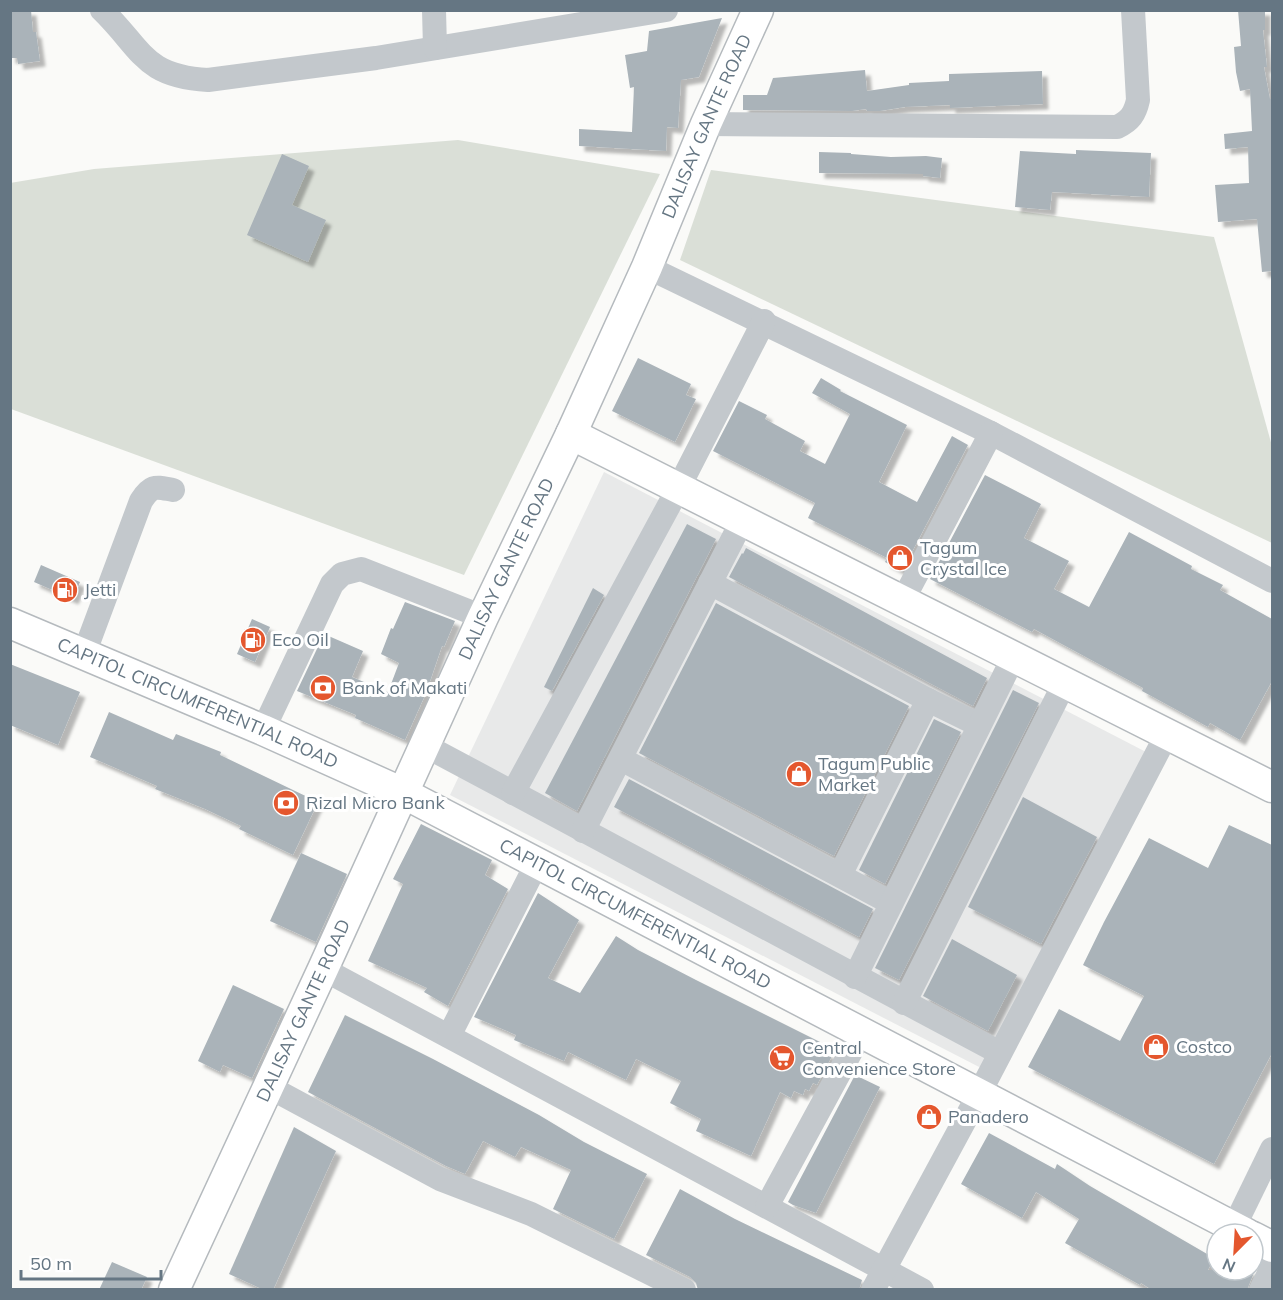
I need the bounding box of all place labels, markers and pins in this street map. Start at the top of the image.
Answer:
place label: Tagum Crystal Ice [920,536,1007,580]
shop icon: Tagum Crystal Ice [885,543,915,573]
fuel station icon: Jetti [50,575,80,605]
place label: Jetti [84,578,116,601]
fuel station icon: Eco Oil [238,625,268,655]
place label: Eco Oil [272,628,329,651]
bank icon: Bank of Makati [308,673,338,703]
place label: Bank of Makati [342,676,467,699]
place label: Tagum Public Market [818,752,930,796]
shop icon: Tagum Public Market [784,759,814,789]
bank icon: Rizal Micro Bank [271,788,301,818]
place label: Rizal Micro Bank [306,791,445,814]
shop icon: Costco [1141,1032,1171,1062]
place label: Costco [1176,1035,1232,1058]
place label: Central Convenience Store [802,1036,956,1080]
supermarket icon: Central Convenience Store [767,1043,797,1073]
shop icon: Panadero [914,1102,944,1132]
place label: Panadero [948,1105,1029,1128]

